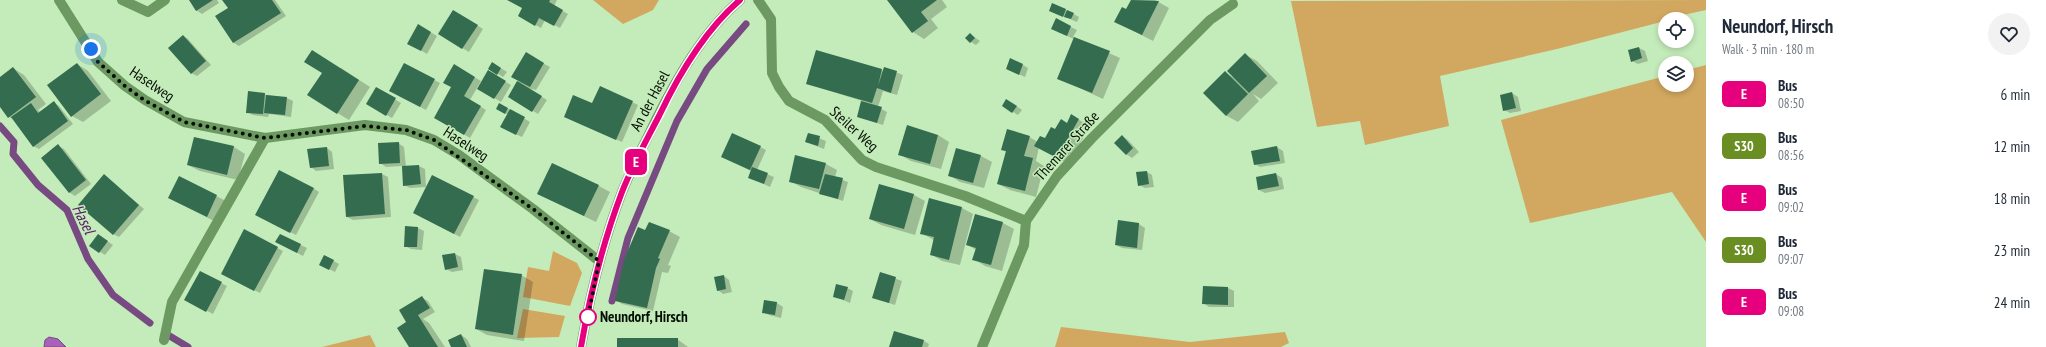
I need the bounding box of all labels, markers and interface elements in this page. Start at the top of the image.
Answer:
map controls [1658,12,1694,92]
button: locate [1658,12,1694,48]
button: heart [1988,13,2030,55]
text: Neundorf, Hirsch [1722,14,1833,38]
your location [81,39,101,59]
text: Walk · 3 min · 180 m [1722,41,1814,58]
button: layers [1658,56,1694,92]
street label: Haselweg [126,62,178,105]
street label: An der Hasel [626,67,674,134]
text: Bus [1778,76,1797,95]
text: E [1741,85,1747,103]
text: 6 min [2000,85,2030,104]
text: 08:50 [1778,95,1804,112]
street label: Steiler Weg [826,102,883,155]
street label: Themarer Straße [1030,107,1103,184]
street label: Haselweg [440,122,492,165]
text: Bus [1778,128,1797,147]
text: S30 [1734,137,1754,155]
text: 12 min [1994,137,2030,156]
text: 08:56 [1778,147,1804,164]
line badge: E [623,149,649,175]
text: E [633,153,639,171]
text: Bus [1778,180,1797,199]
text: E [1741,189,1747,207]
text: 18 min [1994,189,2030,208]
text: 09:02 [1778,199,1804,216]
water label: Hasel [68,201,100,238]
text: Bus [1778,232,1797,251]
text: S30 [1734,241,1754,259]
text: 23 min [1994,241,2030,260]
text: 09:07 [1778,251,1804,268]
text: Bus [1778,284,1797,303]
text: E [1741,293,1747,311]
text: 24 min [1994,293,2030,312]
text: 09:08 [1778,303,1804,320]
place label: Neundorf, Hirsch [600,307,688,326]
marker: Neundorf, Hirsch [579,308,597,326]

